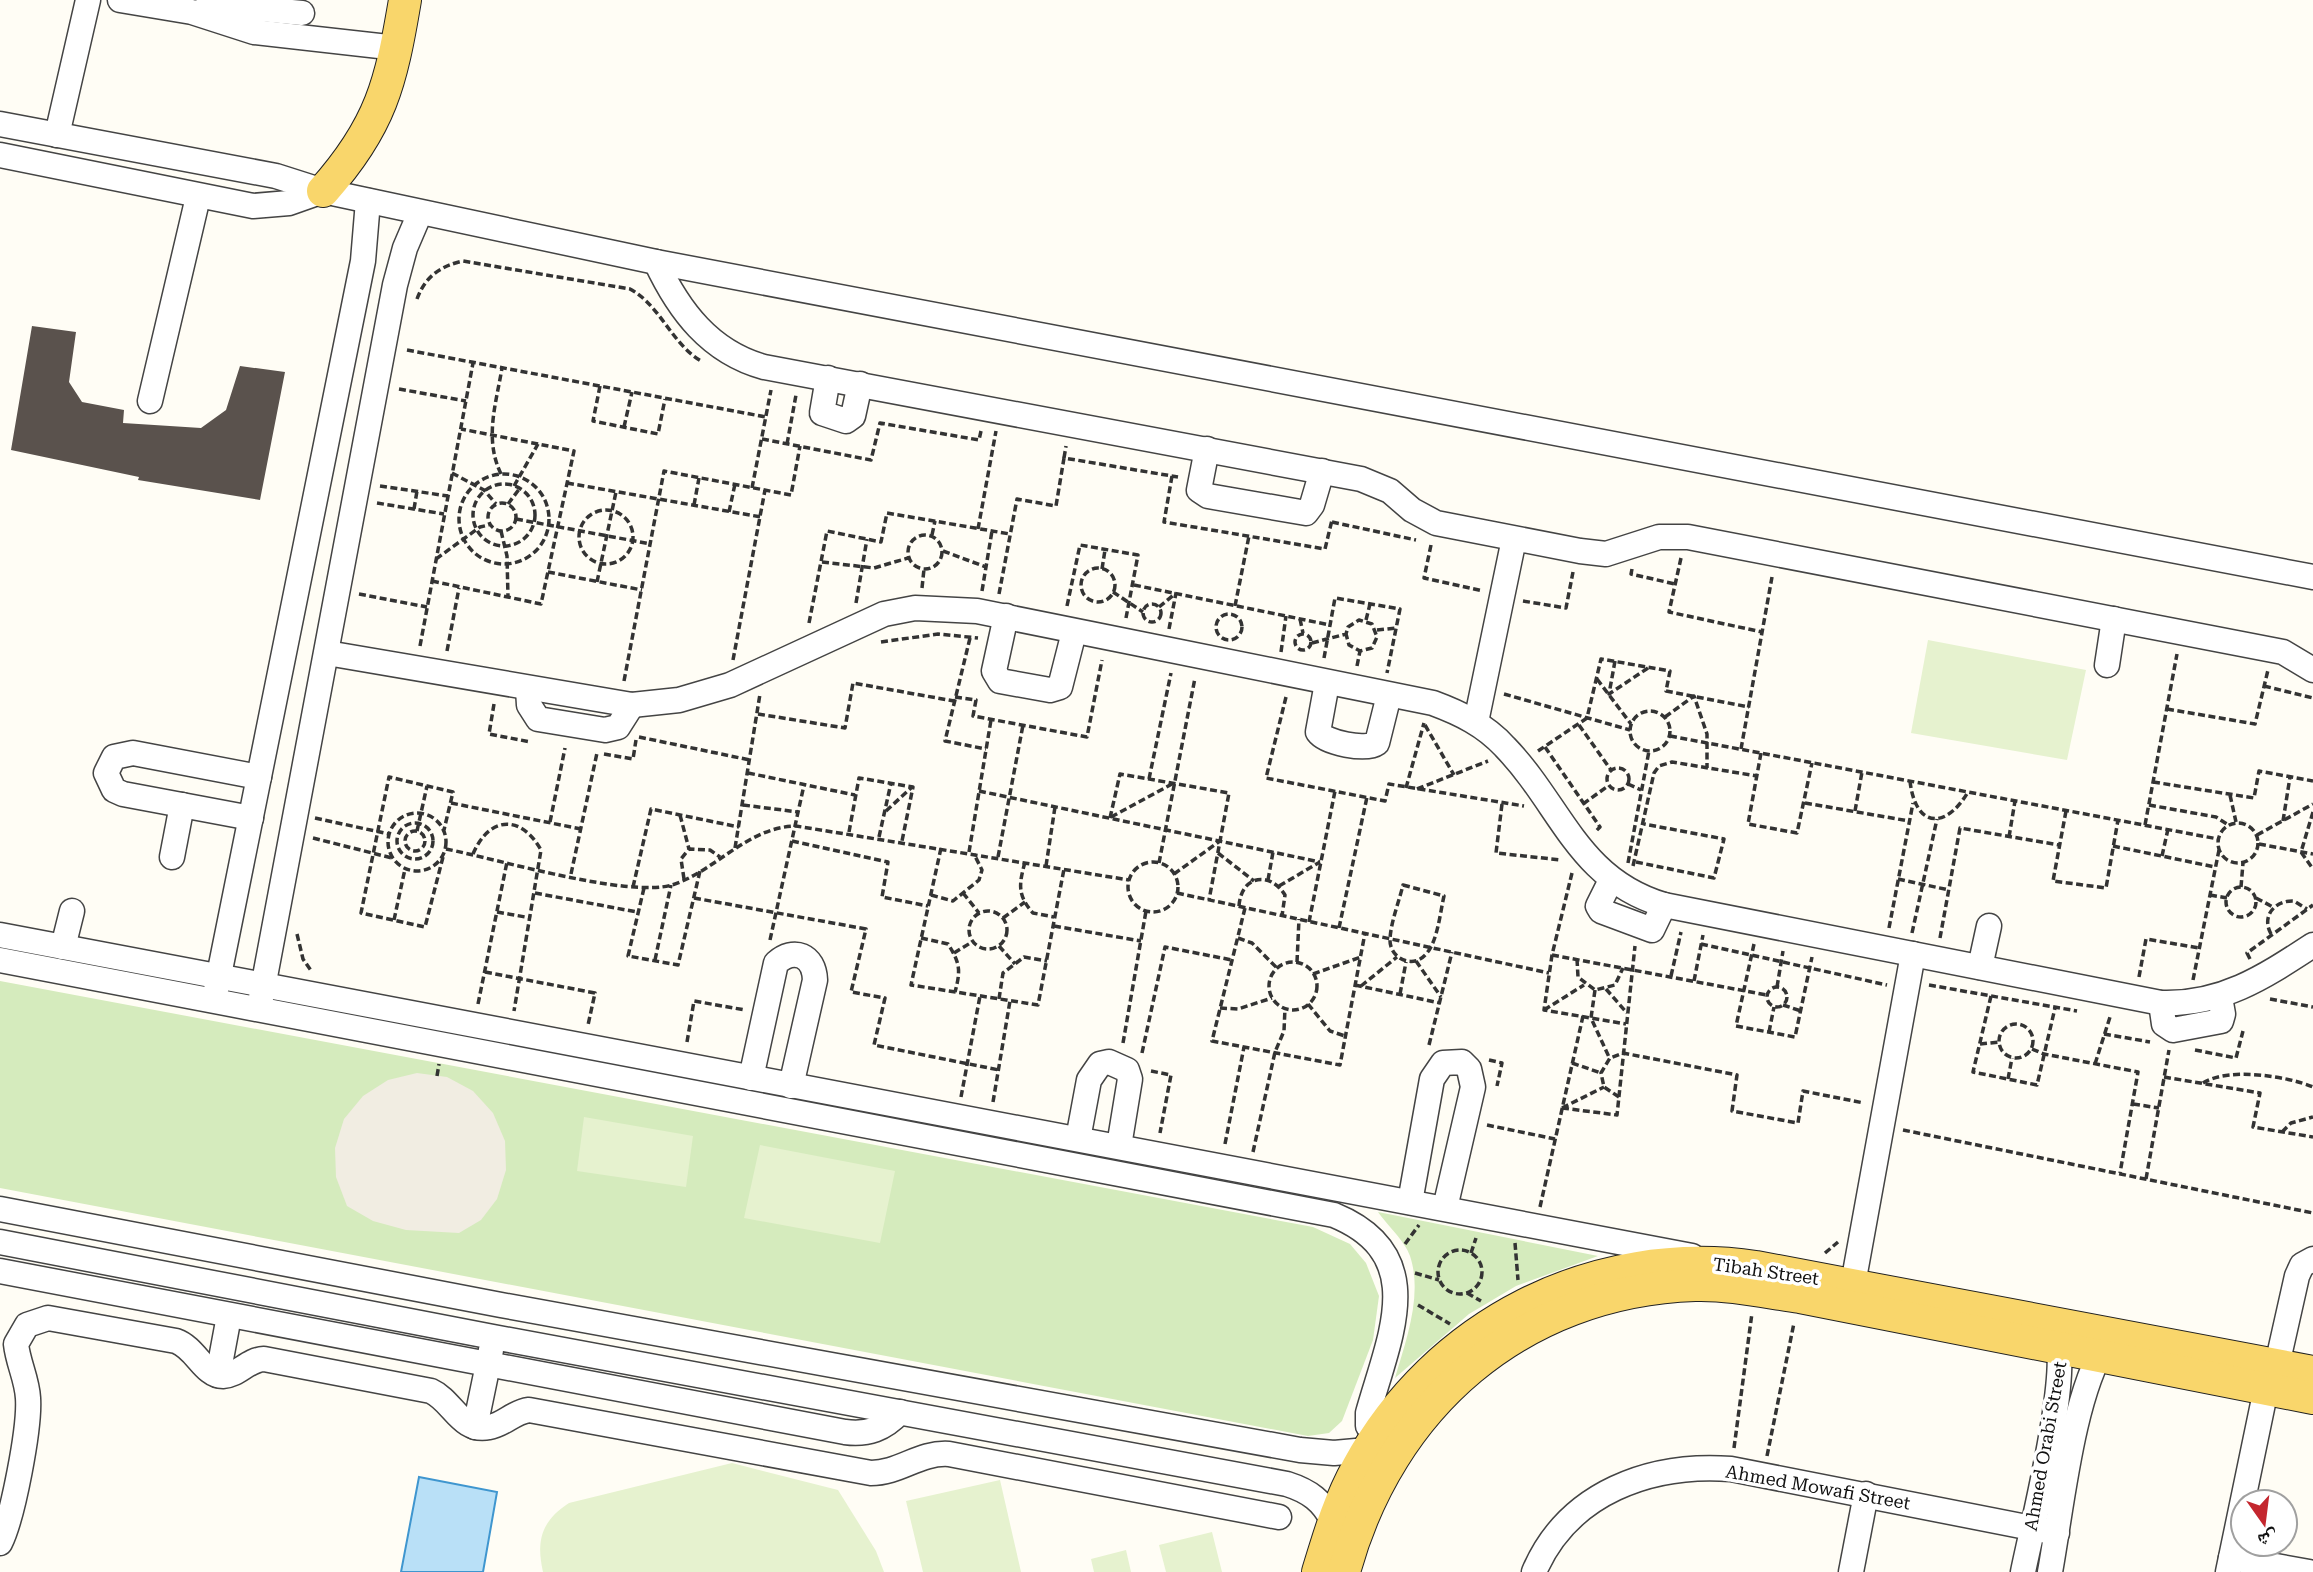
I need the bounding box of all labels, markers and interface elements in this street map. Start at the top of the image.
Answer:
street label: Tibah Street [1712,1253,1821,1289]
street label: Ahmed Orabi Street [2020,1359,2070,1532]
street label: Ahmed Mowafi Street [1724,1460,1912,1514]
north arrow [2229,1488,2299,1558]
text: ش [2255,1525,2281,1553]

